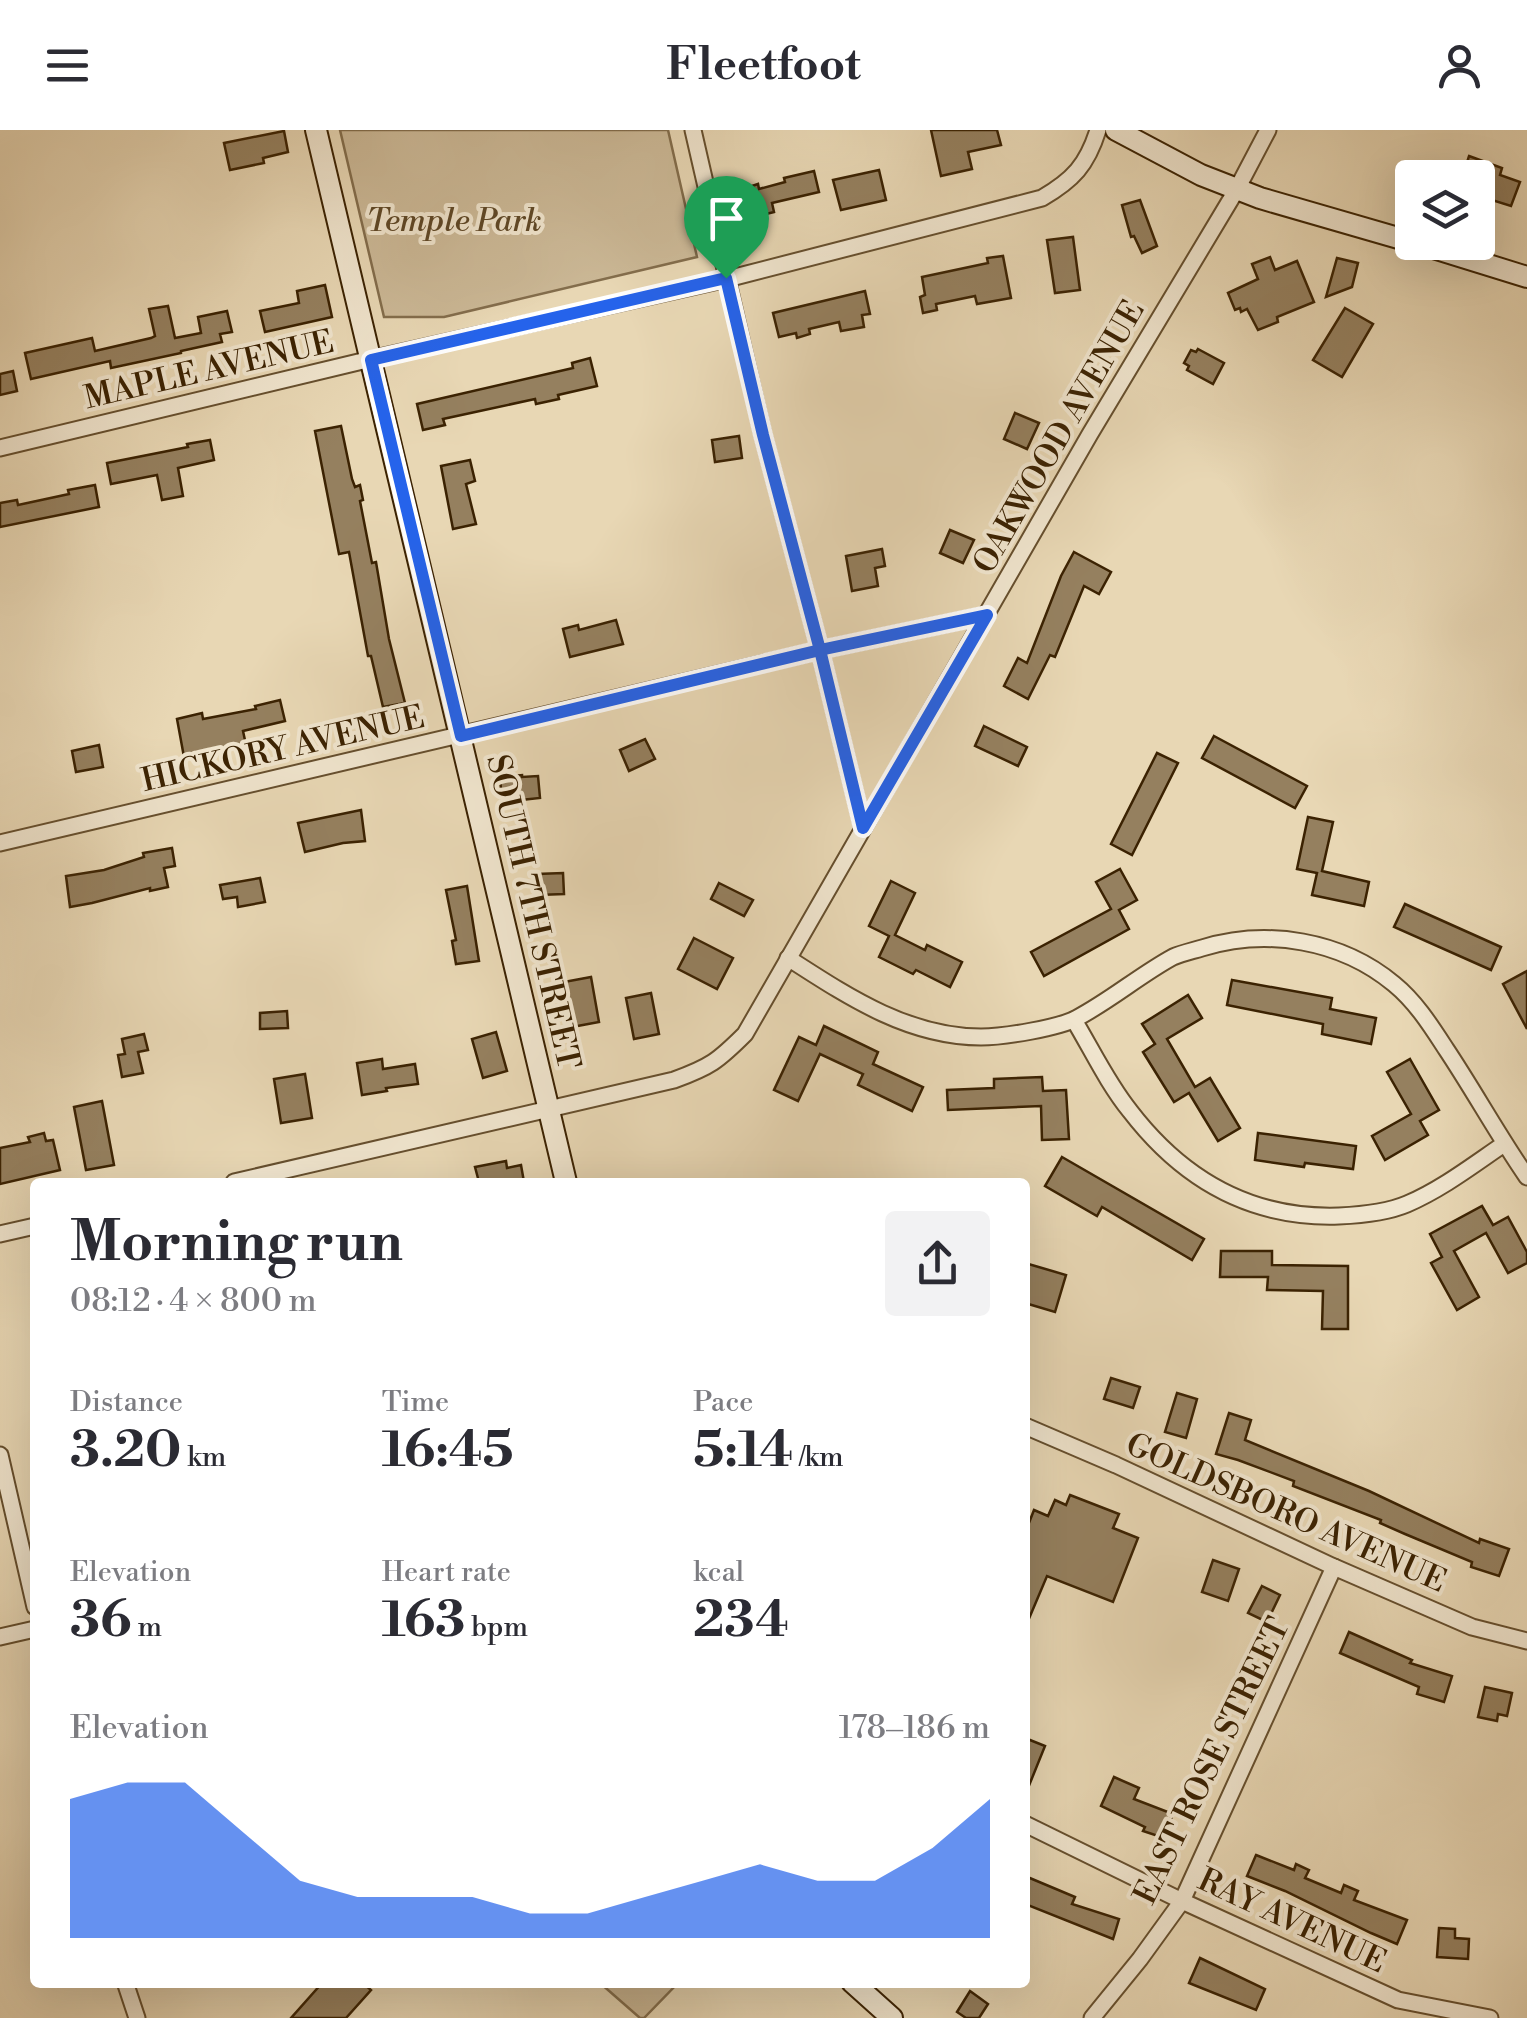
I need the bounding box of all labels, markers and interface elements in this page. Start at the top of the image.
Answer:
text: Fleetfoot [666,37,861,94]
icon: menu [40,38,95,93]
icon: person [1432,38,1487,93]
map controls [1395,160,1495,260]
button: layers [1395,160,1495,260]
pin [684,176,769,279]
icon: arrive [699,191,754,246]
park label: Temple Park [366,201,542,241]
street label: OAKWOOD AVENUE [965,293,1153,581]
street label: MAPLE AVENUE [80,322,338,418]
street label: HICKORY AVENUE [138,697,428,801]
street label: SOUTH 7TH STREET [477,751,589,1073]
text: Morning run [70,1209,403,1278]
button: share [885,1211,990,1316]
text: 08:12 · 4 × 800 m [70,1281,317,1321]
text: Distance [70,1385,183,1420]
text: Time [382,1385,449,1420]
text: Pace [693,1385,753,1420]
text: 3.20 [70,1420,181,1482]
text: 16:45 [382,1420,514,1482]
text: 5:14 [693,1420,793,1482]
street label: GOLDSBORO AVENUE [1120,1424,1452,1602]
text: km [181,1440,226,1475]
text: /km [793,1440,844,1475]
text: Elevation [70,1555,191,1590]
text: Heart rate [382,1555,511,1590]
text: kcal [693,1555,744,1590]
text: 36 [70,1590,132,1652]
text: 163 [382,1590,465,1652]
text: 234 [693,1590,789,1652]
text: m [132,1610,162,1645]
text: bpm [465,1610,528,1645]
street label: EAST ROSE STREET [1125,1611,1299,1911]
text: Elevation [70,1708,209,1748]
text: 178–186 m [839,1708,990,1748]
street label: RAY AVENUE [1191,1860,1393,1982]

